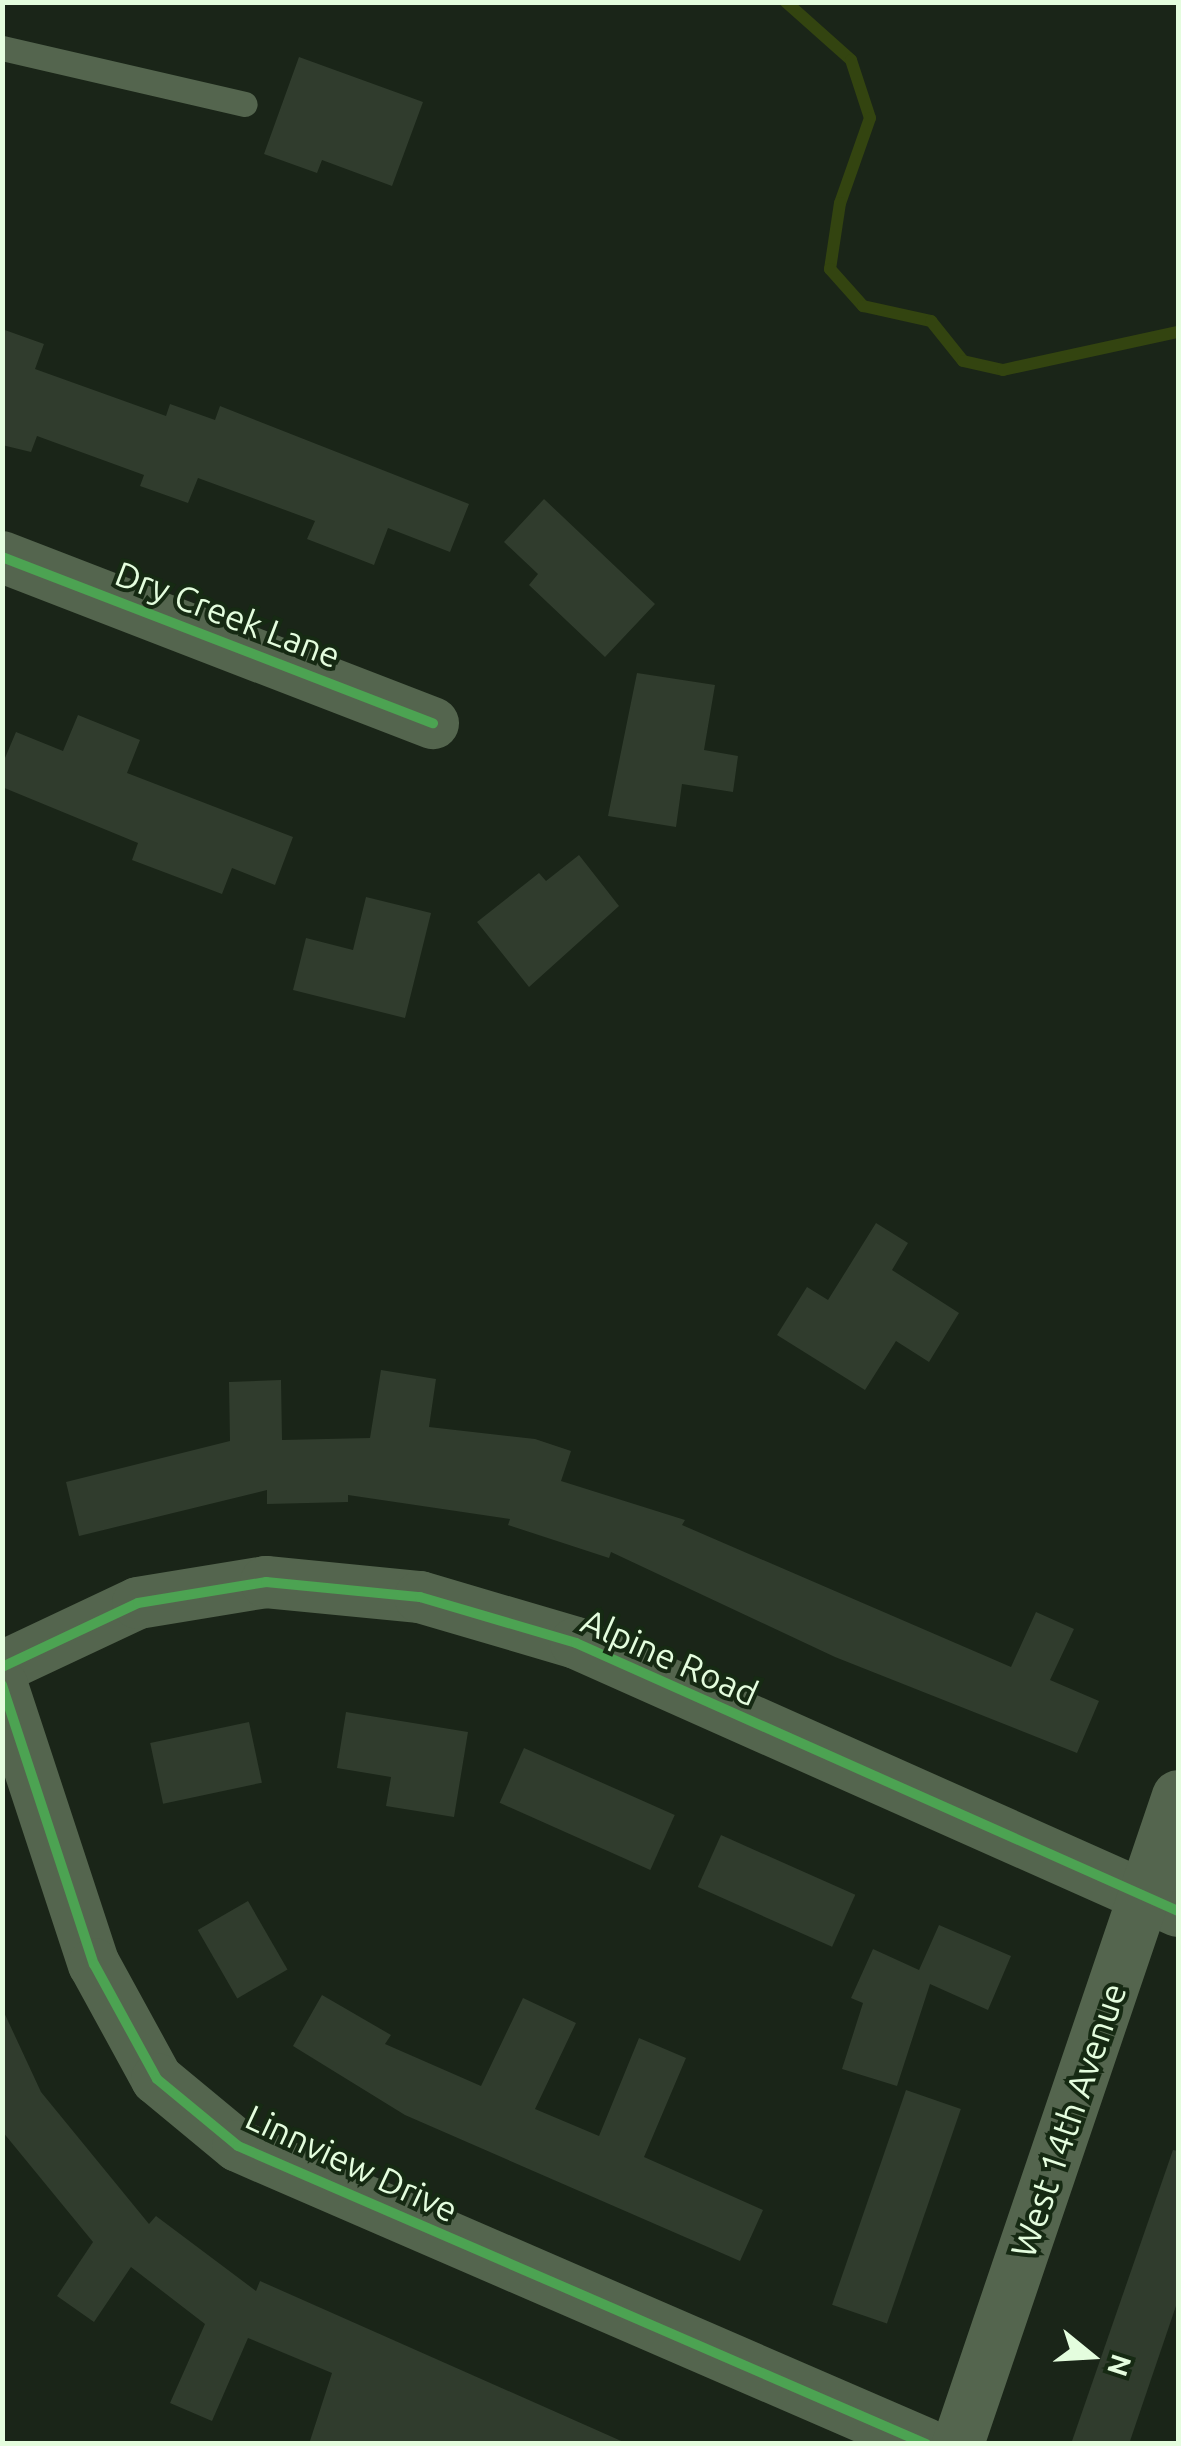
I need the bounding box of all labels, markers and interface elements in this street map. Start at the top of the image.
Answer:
street label: Dry Creek Lane [109,552,347,676]
street label: Alpine Road [575,1599,765,1715]
street label: West 14th Avenue [1001,1977,1135,2263]
street label: Linnview Drive [239,2096,465,2230]
north arrow [1041,2306,1141,2406]
text: N [1102,2351,1138,2380]

